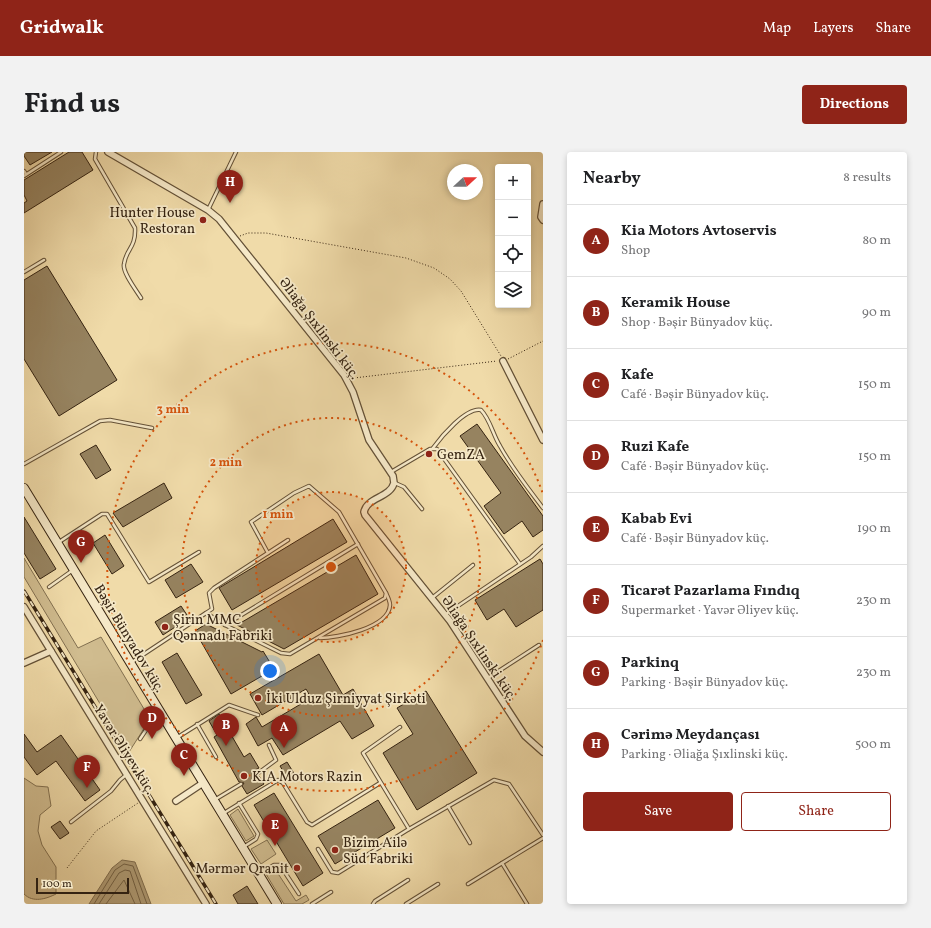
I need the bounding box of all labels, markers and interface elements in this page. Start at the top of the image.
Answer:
text: Gridwalk [20,15,104,41]
text: Map [763,19,791,38]
text: Layers [813,19,853,38]
text: Share [875,19,911,38]
text: Find us [24,85,120,124]
button: Directions [802,85,907,124]
north arrow [447,164,483,200]
map controls [495,164,531,308]
button: + [495,164,531,200]
text: Nearby [583,167,641,190]
text: 8 results [843,169,891,187]
pin: H [217,170,243,203]
button: − [495,200,531,236]
place label: Hunter House Restoran [110,204,195,239]
marker: Hunter House Restoran [198,215,208,225]
text: Kia Motors Avtoservis [621,221,777,242]
text: A [591,232,601,250]
text: 80 m [862,232,891,250]
button: locate [495,236,531,272]
text: Shop [621,242,650,260]
button: layers [495,272,531,308]
street label: Əliağa Şıxlinski küç. [274,274,363,384]
text: Keramik House [621,293,730,314]
text: B [592,304,600,322]
text: 90 m [862,304,891,322]
text: Shop · Bəşir Bünyadov küç. [621,314,773,332]
text: Kafe [621,365,654,386]
text: C [592,376,600,394]
text: 150 m [858,376,891,394]
text: Café · Bəşir Bünyadov küç. [621,386,769,404]
text: 3 min [157,402,189,418]
text: Ruzi Kafe [621,437,689,458]
place label: GemZA [437,446,485,465]
text: D [591,448,601,466]
text: 150 m [858,448,891,466]
marker: GemZA [424,449,434,459]
text: 2 min [210,455,242,471]
text: Café · Bəşir Bünyadov küç. [621,458,769,476]
text: 1 min [263,507,294,523]
text: Kabab Evi [621,509,692,530]
text: E [592,520,600,538]
text: 190 m [857,520,891,538]
pin: G [68,530,94,563]
text: Café · Bəşir Bünyadov küç. [621,530,769,548]
centre of rings [324,560,338,574]
street label: Bəşir Bünyadov küç. [89,581,169,696]
text: Ticarət Pazarlama Fındıq [621,581,800,602]
text: F [592,592,600,610]
text: 230 m [856,592,891,610]
street label: Əliağa Şıxlinski küç. [437,593,521,705]
text: Supermarket · Yavər Əliyev küç. [621,602,799,620]
place label: Şirin MMC Qənnadı Fabriki [173,611,272,646]
marker: Şirin MMC Qənnadı Fabriki [160,622,170,632]
text: Parkinq [621,653,679,674]
your location [260,661,280,681]
text: G [591,664,601,682]
text: 230 m [856,664,891,682]
text: Parking · Bəşir Bünyadov küç. [621,674,788,692]
place label: İki Ulduz Şirniyyat Şirkəti [266,690,426,709]
marker: İki Ulduz Şirniyyat Şirkəti [253,693,263,703]
street label: Yavər Əliyev küç. [88,701,159,799]
pin: D [139,706,165,739]
pin: B [213,713,239,746]
pin: A [271,715,297,748]
text: Cərimə Meydançası [621,725,760,746]
text: H [591,736,601,754]
text: 500 m [855,736,891,754]
pin: C [171,743,197,776]
text: Parking · Əliağa Şıxlinski küç. [621,746,788,764]
pin: F [74,755,100,788]
place label: KIA Motors Razin [252,768,362,787]
marker: KIA Motors Razin [239,771,249,781]
button: Save [583,792,733,831]
button: Share [741,792,891,831]
pin: E [262,813,288,846]
place label: Bizim Ailə Süd Fabriki [343,834,413,869]
marker: Bizim Ailə Süd Fabriki [330,845,340,855]
place label: Mərmər Qranit [195,860,289,879]
marker: Mərmər Qranit [292,863,302,873]
scale bar [36,876,129,895]
text: 100 m [42,877,72,892]

